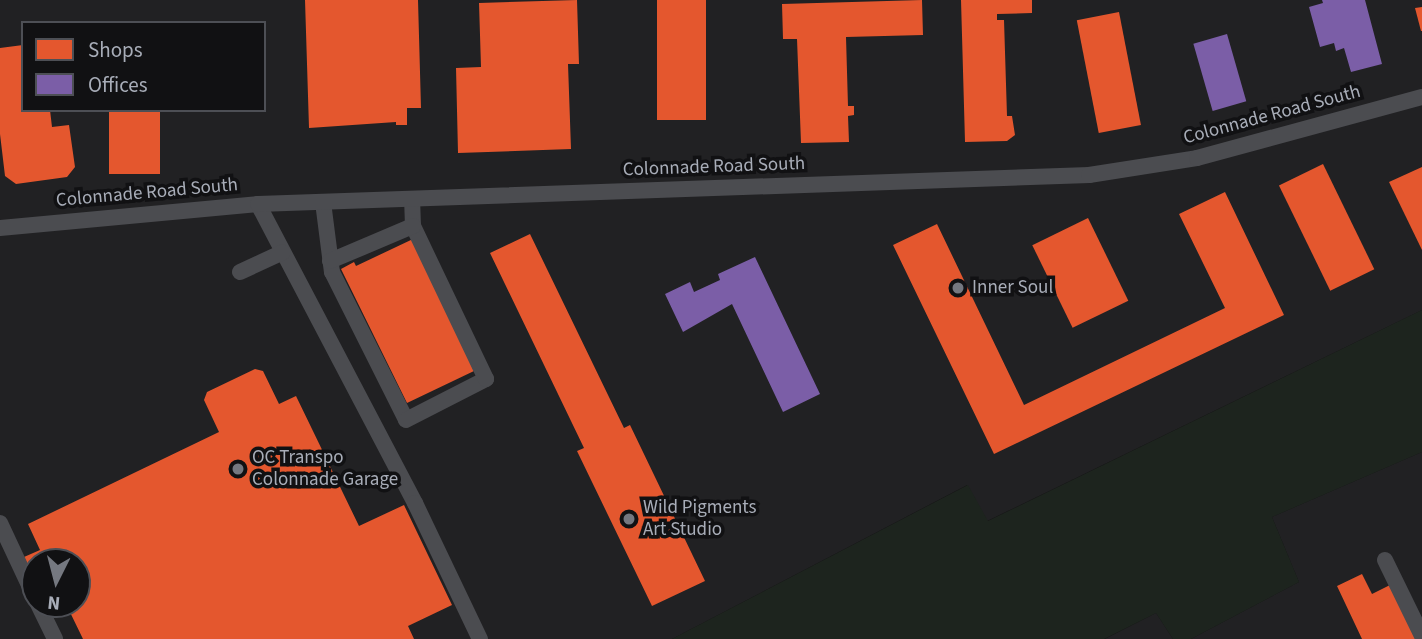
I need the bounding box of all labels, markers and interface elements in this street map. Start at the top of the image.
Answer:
legend [21,21,266,112]
text: Shops [88,35,142,65]
text: Offices [88,70,148,100]
street label: Colonnade Road South [1181,80,1363,150]
street label: Colonnade Road South [622,152,806,182]
street label: Colonnade Road South [55,174,239,212]
place label: Inner Soul [972,277,1053,299]
marker: Inner Soul [950,280,966,296]
place label: OC Transpo Colonnade Garage [252,447,398,491]
marker: OC Transpo Colonnade Garage [230,461,246,477]
place label: Wild Pigments Art Studio [643,497,757,541]
marker: Wild Pigments Art Studio [621,511,637,527]
north arrow [21,548,91,618]
text: N [46,588,62,616]

